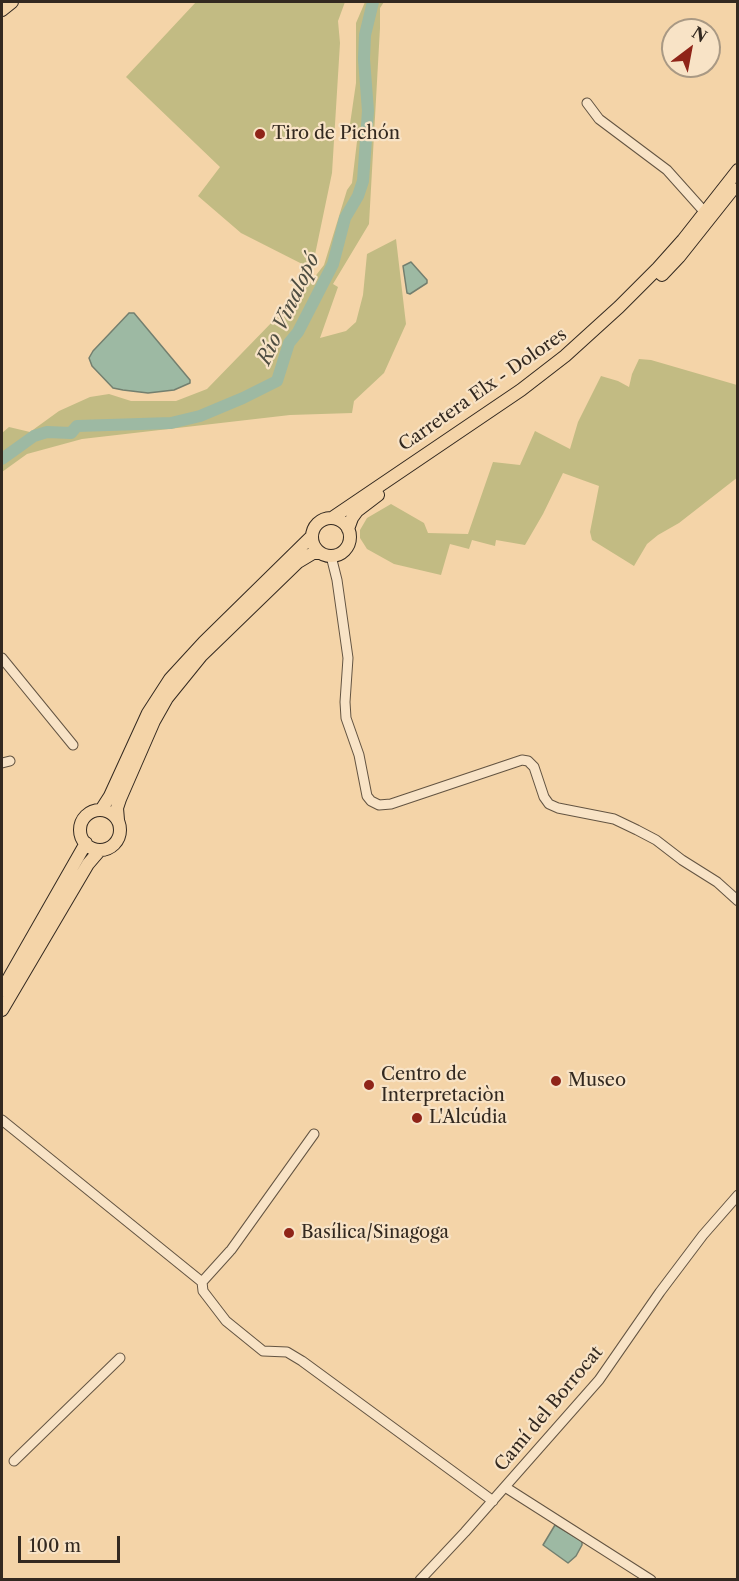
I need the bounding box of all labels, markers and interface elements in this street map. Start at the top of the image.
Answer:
north arrow [661,18,721,78]
text: N [688,22,711,47]
place label: Tiro de Pichón [272,123,400,145]
marker: Tiro de Pichón [253,127,267,141]
water label: Río Vinalopó [253,249,325,369]
street label: Carretera Elx - Dolores [395,324,571,456]
place label: Centro de Interpretaciòn [381,1064,505,1106]
place label: Museo [568,1070,626,1092]
marker: Museo [549,1074,563,1088]
marker: Centro de Interpretaciòn [362,1078,376,1092]
place label: L'Alcúdia [429,1107,507,1129]
marker: L'Alcúdia [410,1111,424,1125]
place label: Basílica/Sinagoga [301,1222,449,1244]
marker: Basílica/Sinagoga [282,1226,296,1240]
street label: Camí del Borrocat [490,1342,608,1476]
scale bar [21,1524,123,1562]
text: 100 m [29,1535,81,1557]

